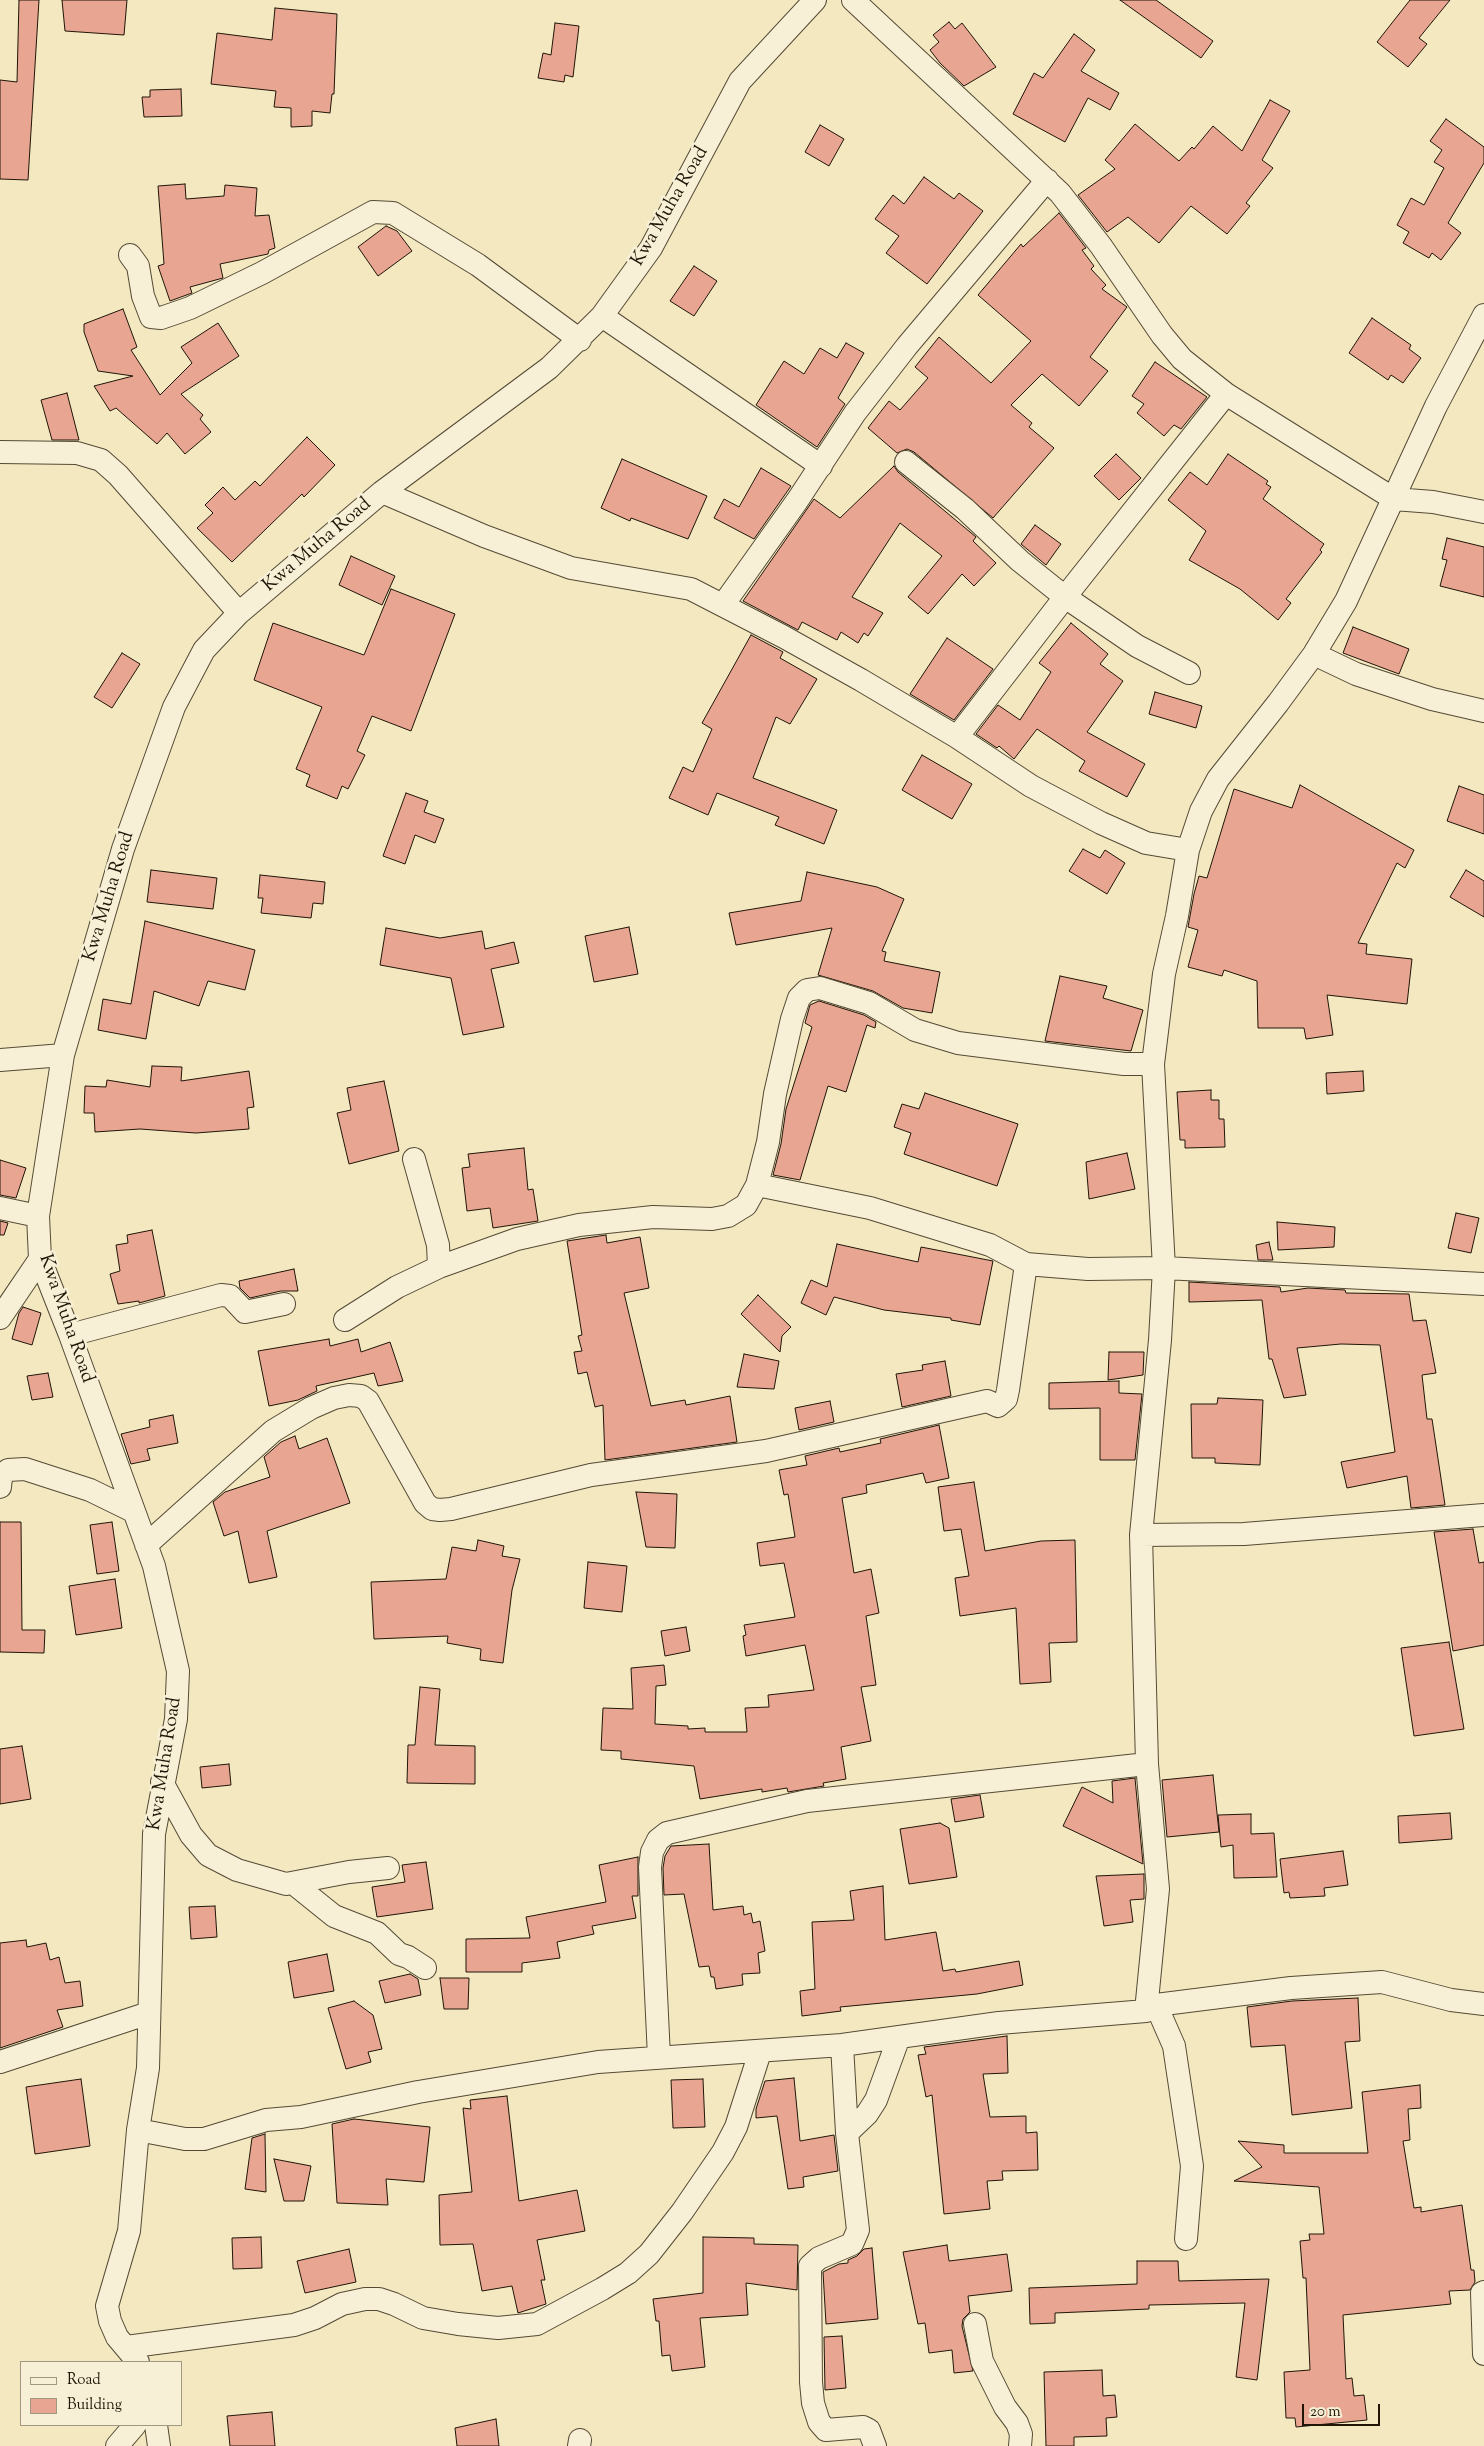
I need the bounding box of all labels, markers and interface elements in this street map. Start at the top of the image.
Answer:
street label: Kwa Muha Road [627,143,715,271]
street label: Kwa Muha Road [259,494,377,598]
street label: Kwa Muha Road [79,829,141,965]
street label: Kwa Muha Road [32,1252,98,1386]
street label: Kwa Muha Road [144,1696,188,1832]
legend [20,2361,182,2426]
text: Road [67,2370,101,2391]
scale bar [1304,2394,1382,2426]
text: Building [67,2395,122,2416]
text: 20 m [1310,2402,1341,2423]

